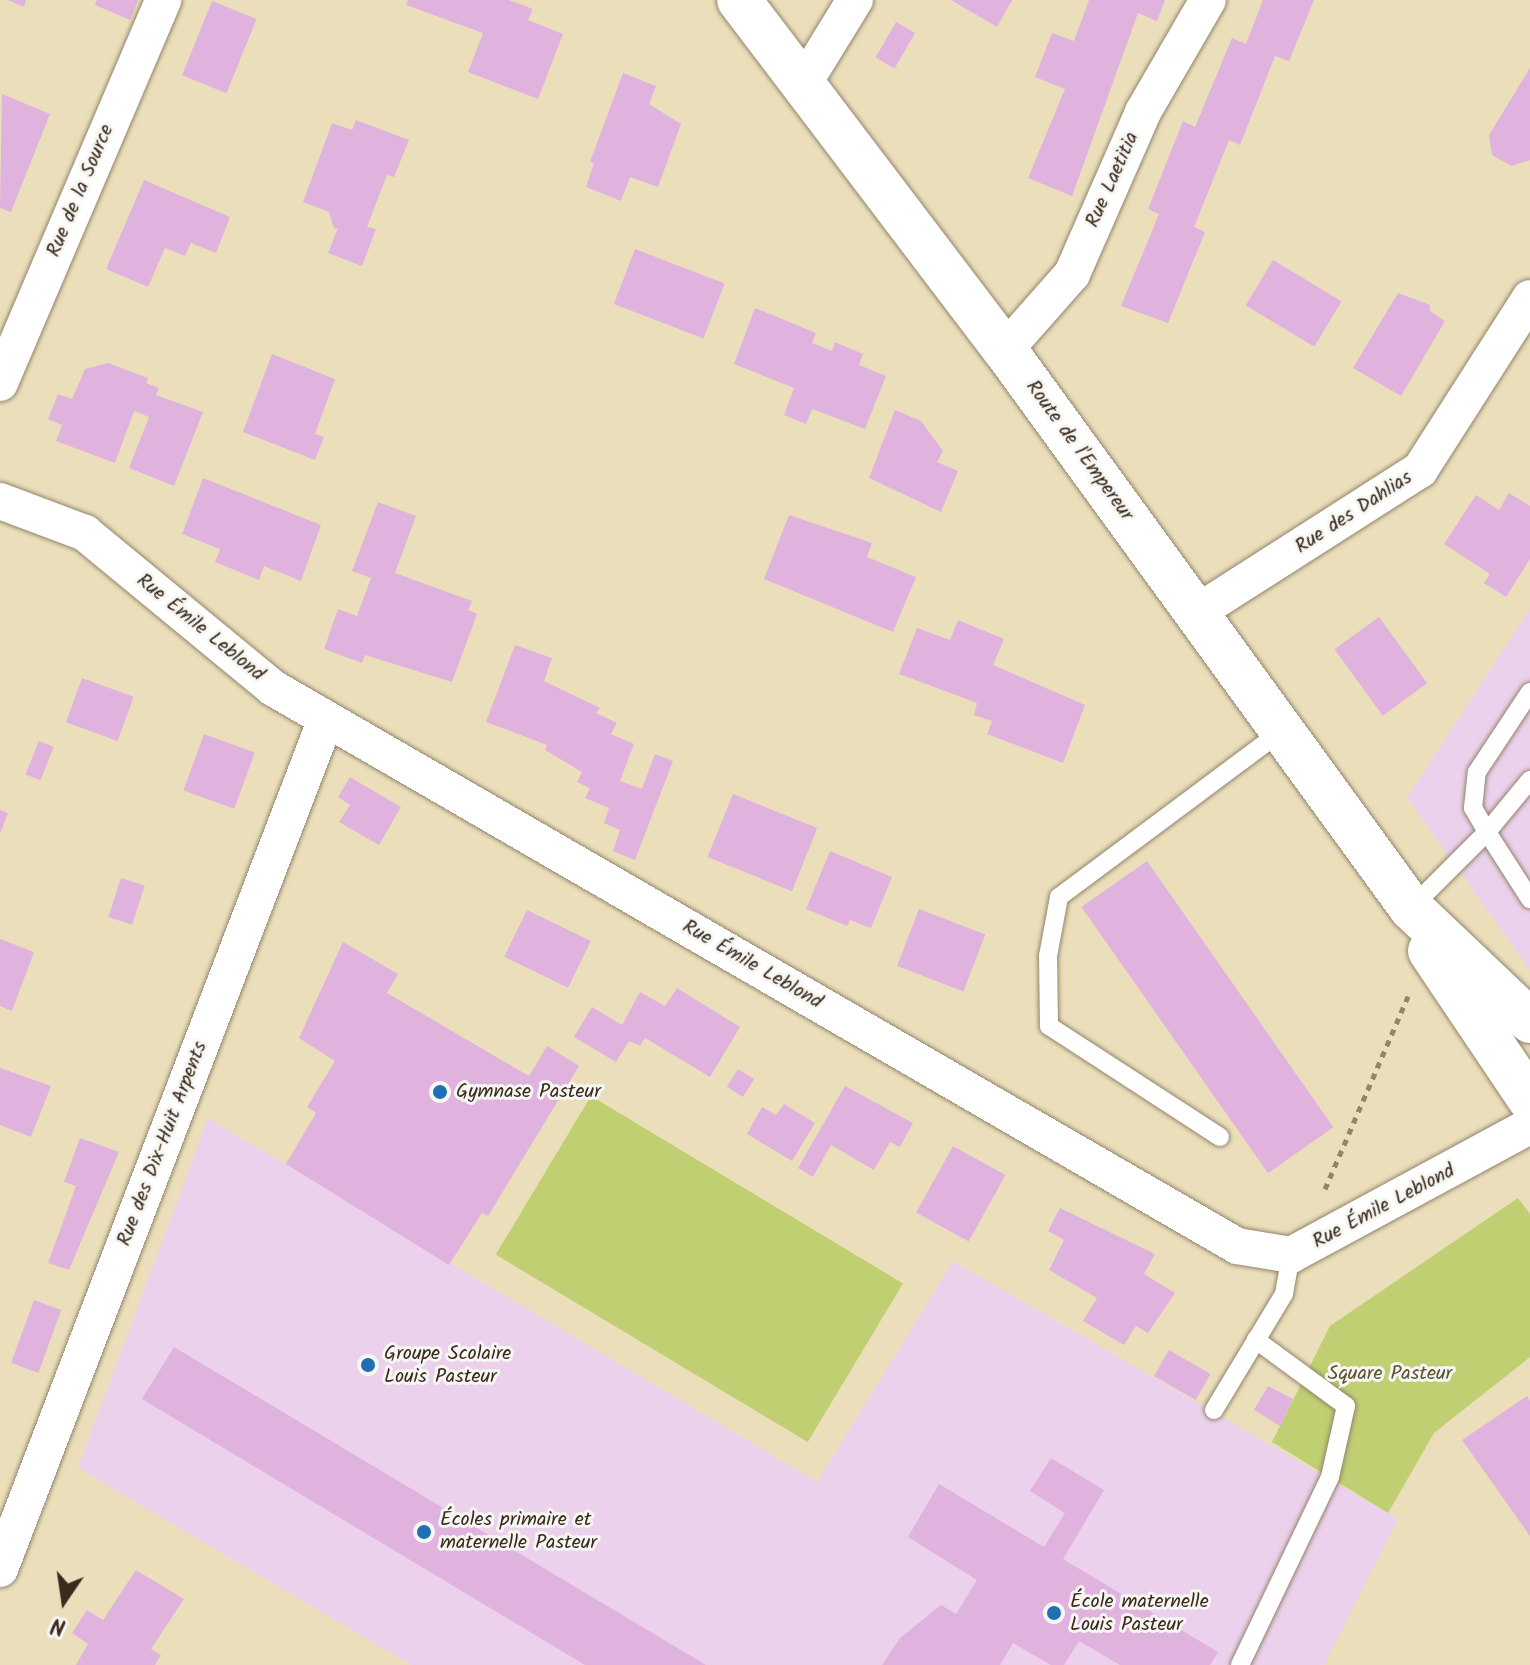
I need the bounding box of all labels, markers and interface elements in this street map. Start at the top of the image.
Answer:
street label: Rue de la Source [42,121,120,261]
street label: Rue Laetitia [1081,129,1145,231]
street label: Route de l'Empereur [1020,376,1138,526]
street label: Rue des Dahlias [1291,466,1417,560]
street label: Rue Émile Leblond [131,569,269,687]
street label: Rue Émile Leblond [678,915,826,1015]
street label: Rue des Dix-Huit Arpents [113,1038,213,1250]
place label: Gymnase Pasteur [456,1080,601,1104]
marker: Gymnase Pasteur [431,1083,449,1101]
street label: Rue Émile Leblond [1309,1159,1459,1255]
place label: Groupe Scolaire Louis Pasteur [384,1342,511,1389]
marker: Groupe Scolaire Louis Pasteur [359,1356,377,1374]
park label: Square Pasteur [1328,1362,1452,1386]
place label: Écoles primaire et maternelle Pasteur [440,1508,597,1555]
marker: Écoles primaire et maternelle Pasteur [415,1523,433,1541]
north arrow [24,1561,104,1641]
place label: École maternelle Louis Pasteur [1070,1590,1209,1637]
marker: École maternelle Louis Pasteur [1045,1604,1063,1622]
text: N [48,1606,69,1643]

